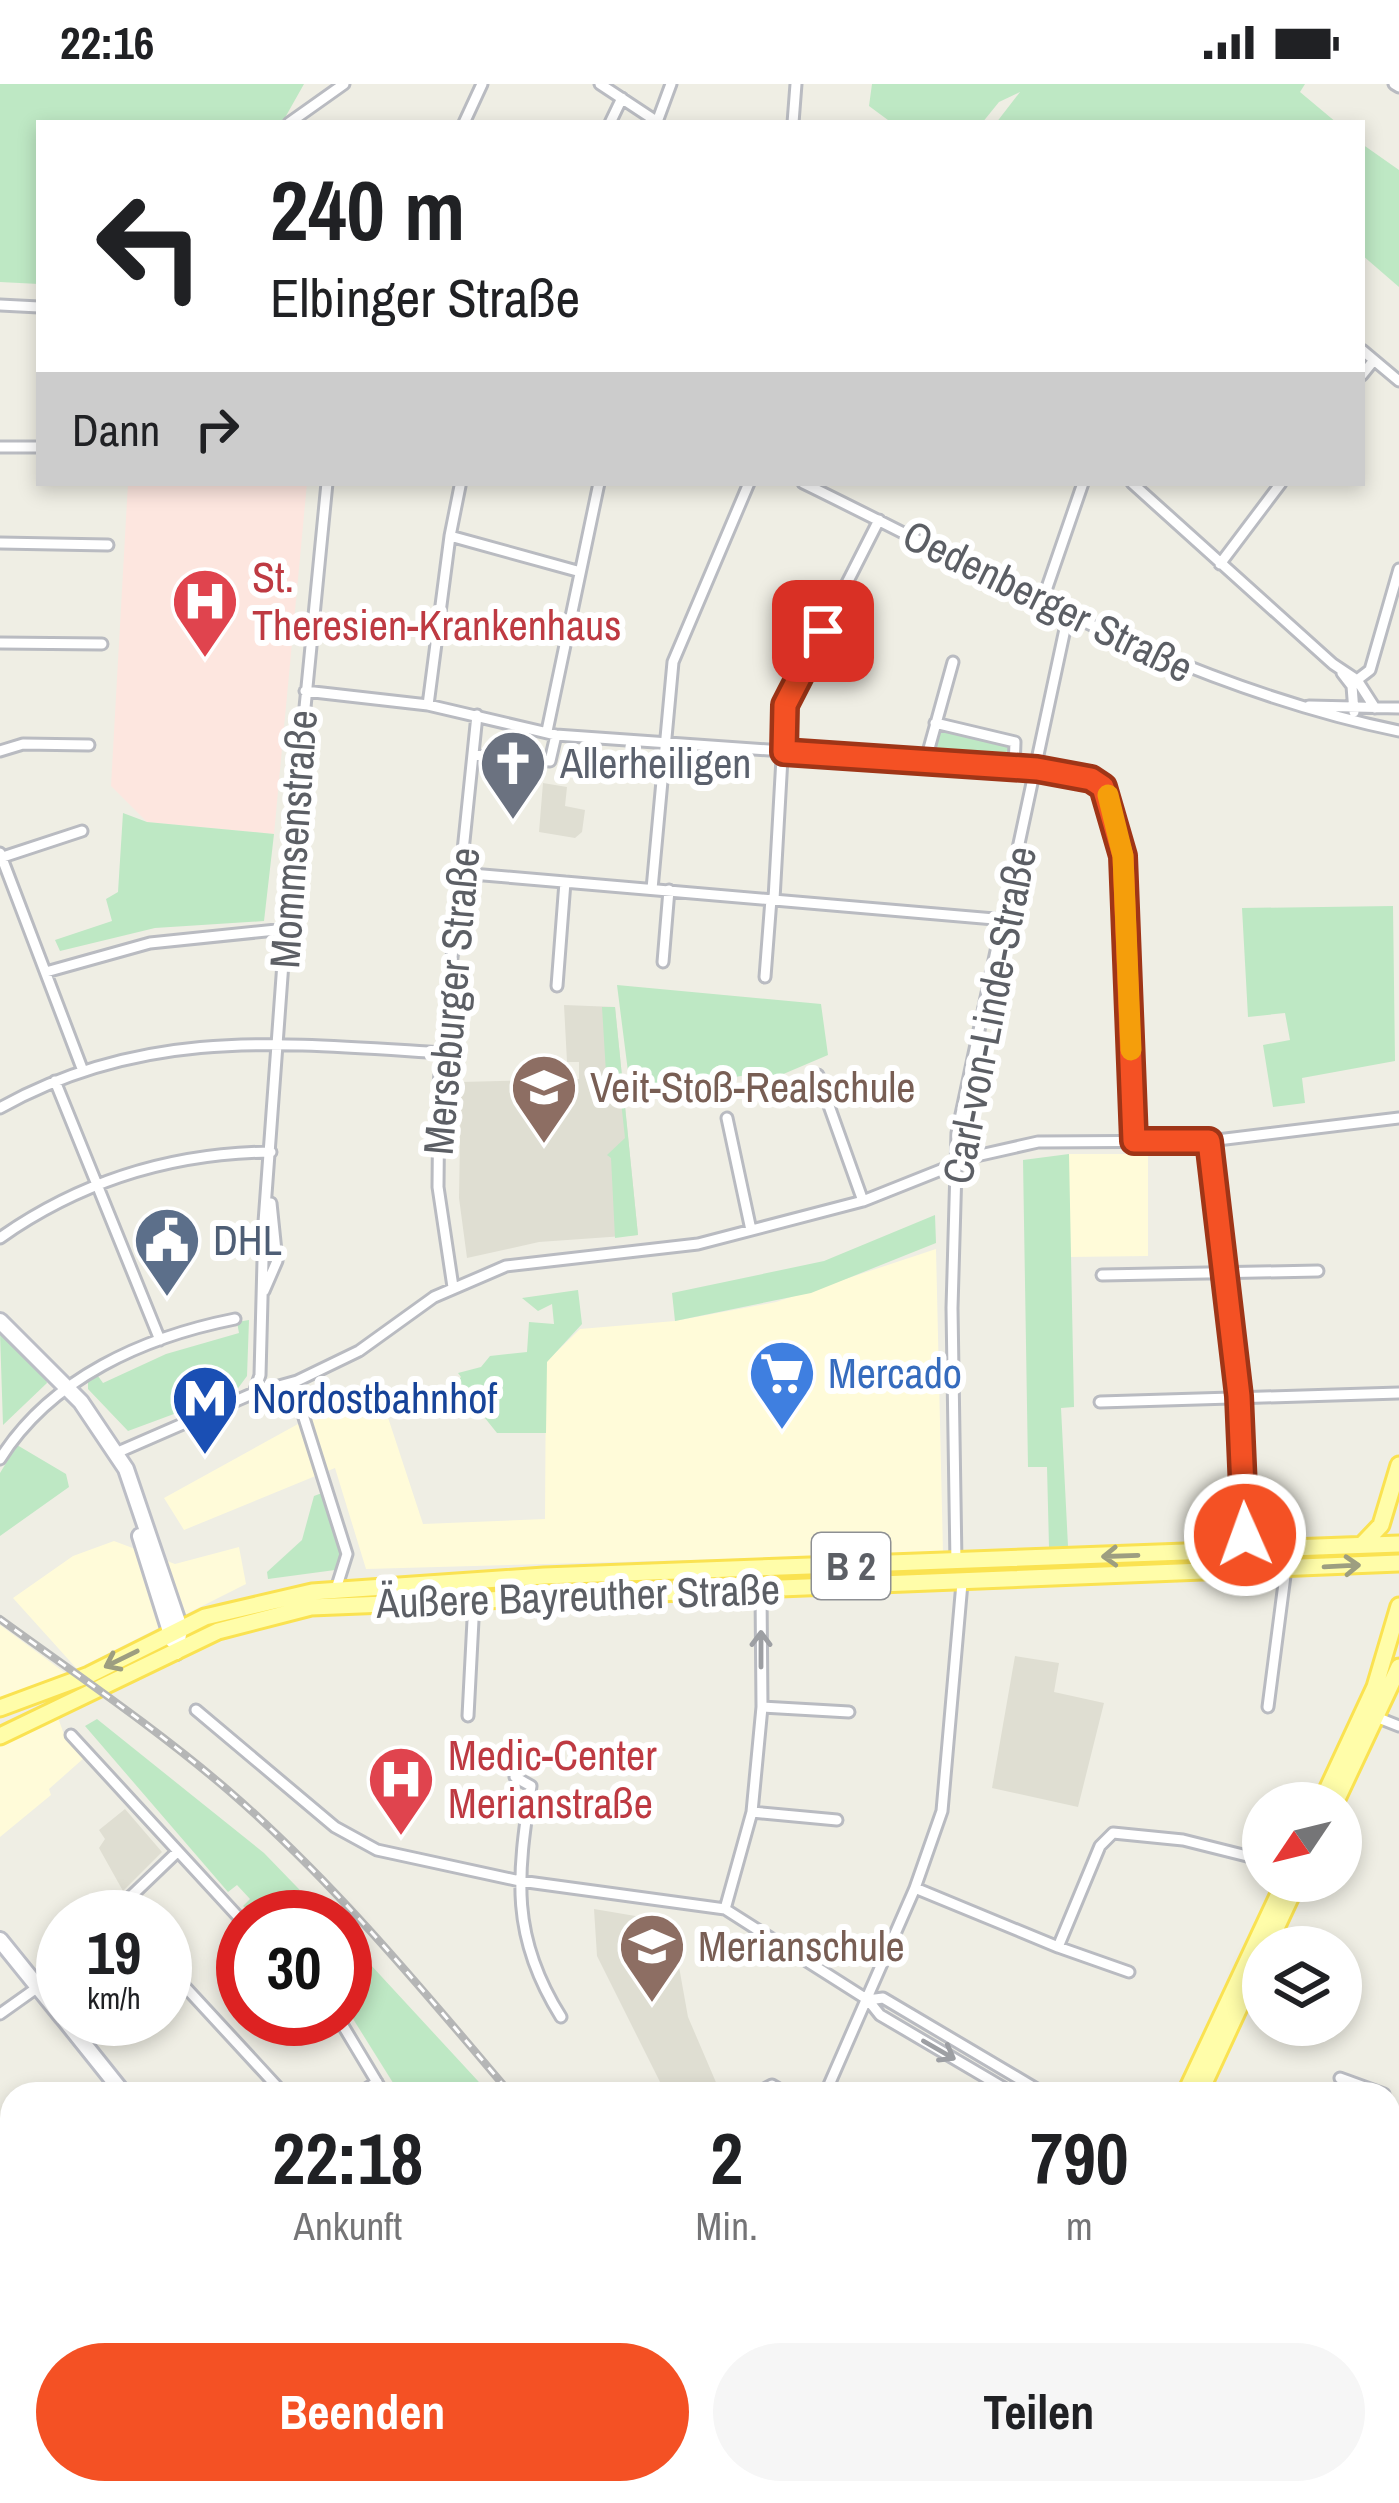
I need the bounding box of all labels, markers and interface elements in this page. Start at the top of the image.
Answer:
text: 22:16 [60,12,154,73]
text: 240 m [270,153,465,266]
icon: left [72,168,228,324]
text: Elbinger Straße [270,261,580,334]
icon: right [184,396,250,462]
text: Dann [72,399,160,460]
street label: Oedenberger Straße [894,507,1202,695]
place label: St. Theresien-Krankenhaus [252,549,621,653]
hospital icon: St. Theresien-Krankenhaus [170,566,240,660]
pin [772,580,874,682]
icon: arrive [790,598,856,664]
street label: Mommsenstraße [256,708,330,970]
church icon: Allerheiligen [478,728,548,822]
place label: Allerheiligen [559,735,751,791]
street label: Carl-von-Linde-Straße [929,842,1049,1188]
street label: Merseburger Straße [410,845,492,1157]
school or university icon: Veit-Stoß-Realschule [509,1052,579,1146]
place label: Veit-Stoß-Realschule [590,1059,915,1115]
public building icon: DHL [132,1205,202,1299]
place label: DHL [213,1212,282,1268]
supermarket icon: Mercado [747,1338,817,1432]
place label: Mercado [828,1345,962,1401]
metro station icon: Nordostbahnhof [170,1363,240,1457]
place label: Nordostbahnhof [252,1370,497,1426]
position arrow [1182,1472,1308,1598]
road number: B 2 [812,1533,890,1599]
one-way arrow [1101,1545,1140,1568]
one-way arrow [1322,1554,1361,1577]
street label: Äußere Bayreuther Straße [374,1561,781,1631]
one-way arrow [750,1630,772,1669]
one-way arrow [104,1649,139,1672]
place label: Medic-Center Merianstraße [448,1727,657,1831]
hospital icon: Medic-Center Merianstraße [366,1744,436,1838]
north arrow [1242,1782,1362,1902]
map controls [1242,1782,1362,2046]
speed limit sign: 30 [216,1890,372,2046]
school or university icon: Merianschule [617,1911,687,2005]
text: 19 [87,1912,141,1993]
place label: Merianschule [698,1918,905,1974]
button: layers [1242,1926,1362,2046]
text: km/h [87,1978,141,2018]
one-way arrow [921,2038,956,2062]
text: 22:18 [272,2109,423,2206]
text: 2 [710,2109,743,2206]
text: 790 [1030,2109,1129,2206]
text: Ankunft [294,2200,402,2252]
text: Min. [696,2200,758,2252]
text: m [1066,2200,1093,2252]
button: Beenden [36,2343,689,2481]
button: Teilen [713,2343,1365,2481]

